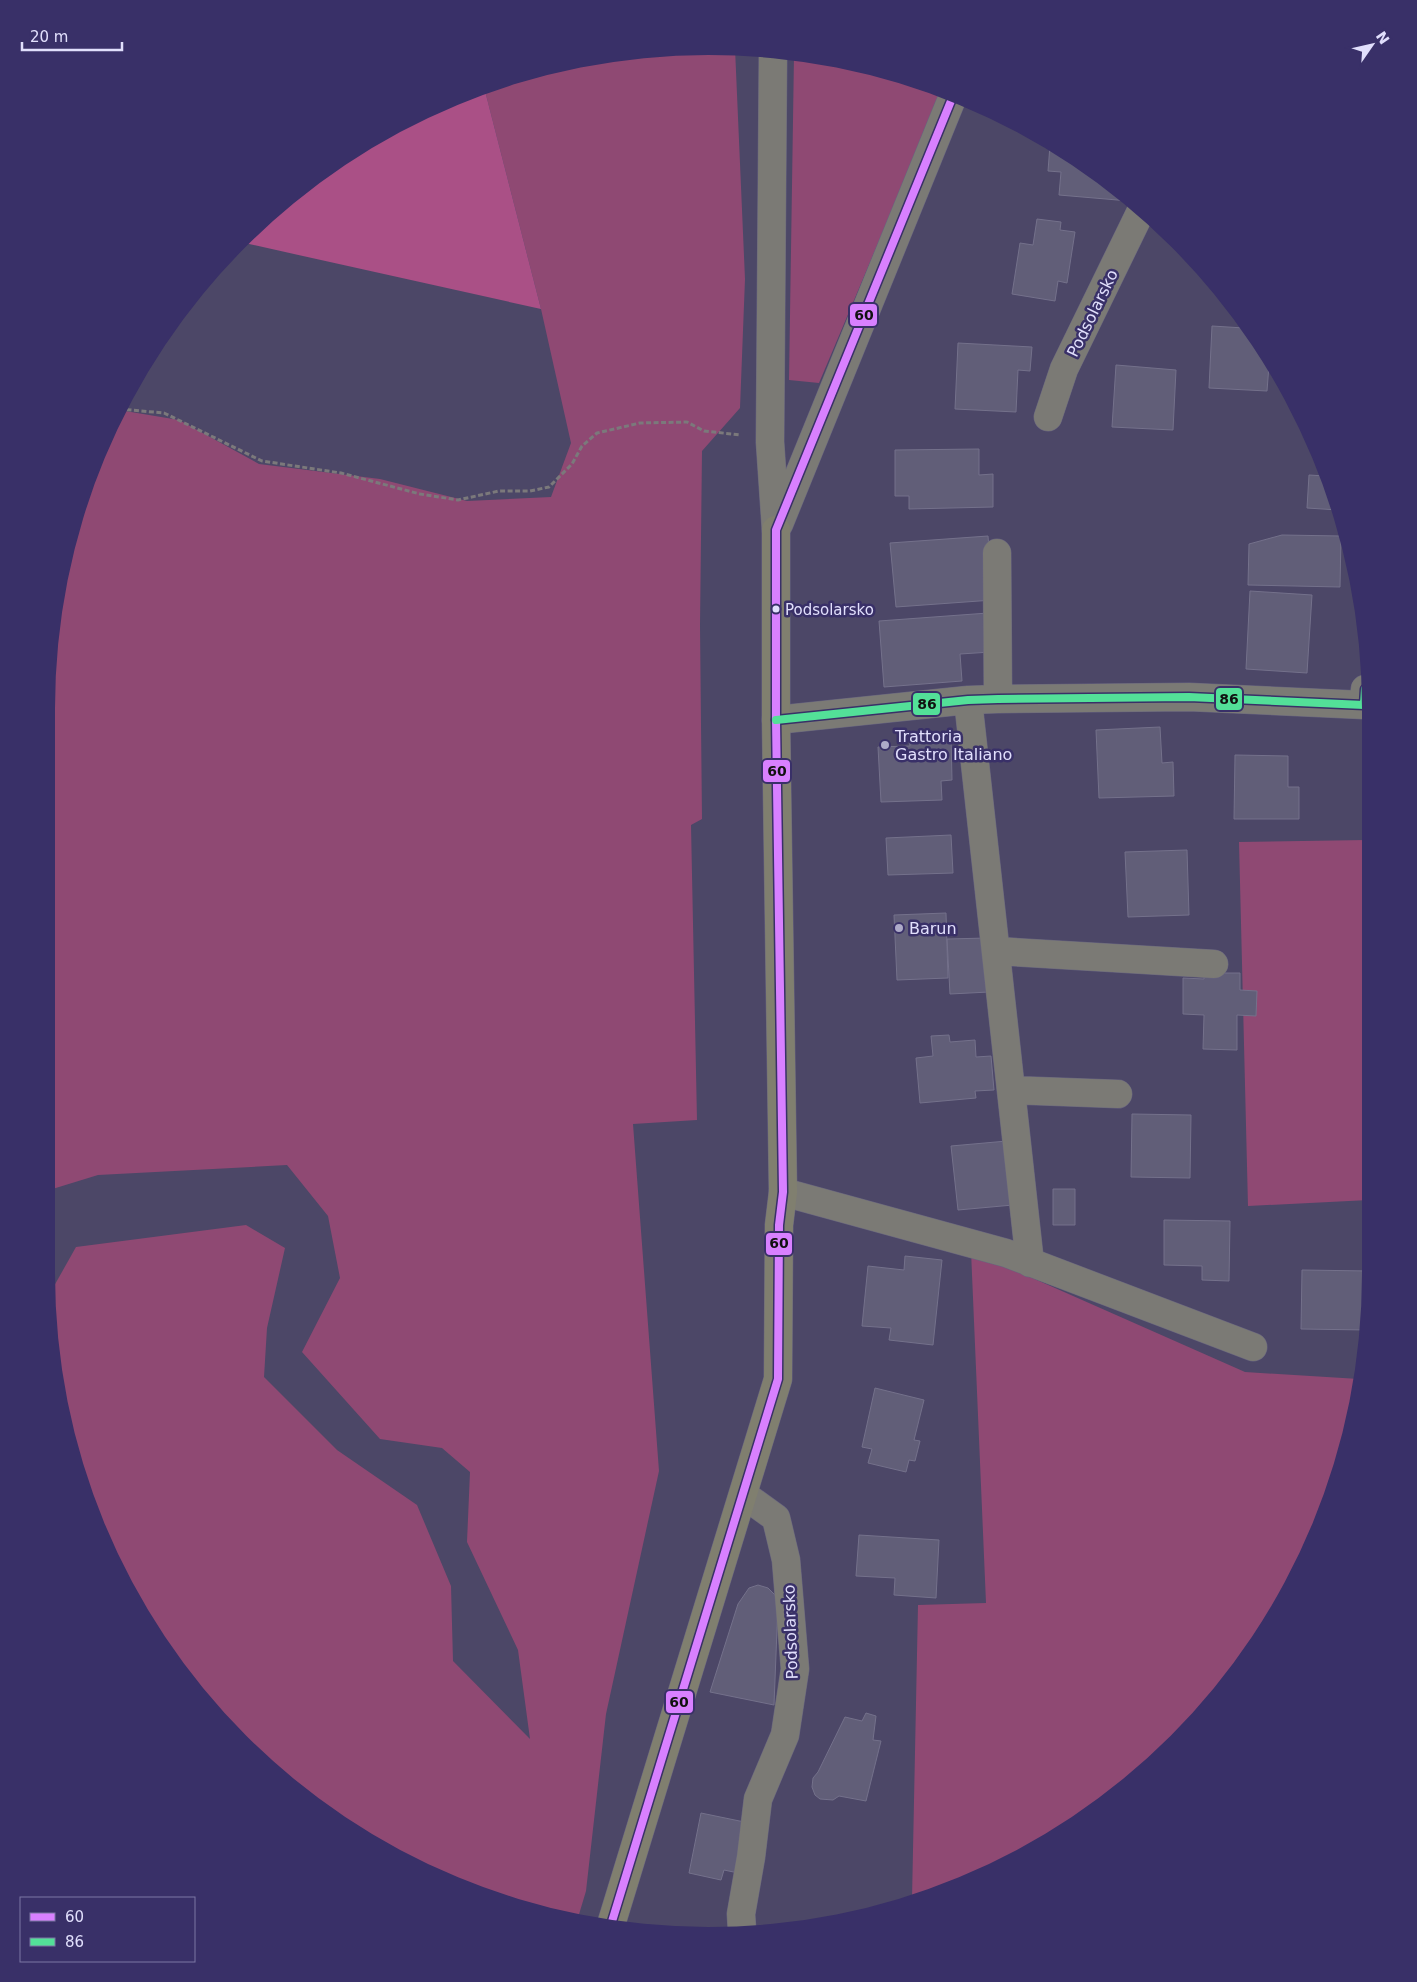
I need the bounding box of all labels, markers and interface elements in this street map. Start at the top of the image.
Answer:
scale bar [22,20,122,52]
north arrow [1347,20,1397,70]
text: 20 m [30,28,68,46]
text: N [1373,28,1393,47]
street label: Podsolarsko [1063,266,1122,360]
line badge: 60 [849,303,878,327]
text: 60 [854,307,874,323]
place label: Podsolarsko [785,601,874,619]
marker: Podsolarsko [771,604,781,614]
line badge: 86 [1215,687,1243,711]
text: 86 [1219,691,1239,707]
line badge: 86 [912,692,941,716]
text: 86 [917,696,937,712]
place label: Trattoria Gastro Italiano [894,727,1012,764]
marker: Trattoria Gastro Italiano [879,739,891,751]
line badge: 60 [762,759,791,783]
text: 60 [767,763,787,779]
place label: Barun [909,919,957,938]
marker: Barun [893,922,905,934]
line badge: 60 [765,1232,793,1256]
text: 60 [769,1235,789,1251]
street label: Podsolarsko [779,1584,802,1680]
line badge: 60 [665,1690,694,1714]
text: 60 [669,1694,689,1710]
legend [20,1897,195,1962]
text: 60 [65,1908,84,1926]
text: 86 [65,1933,84,1951]

